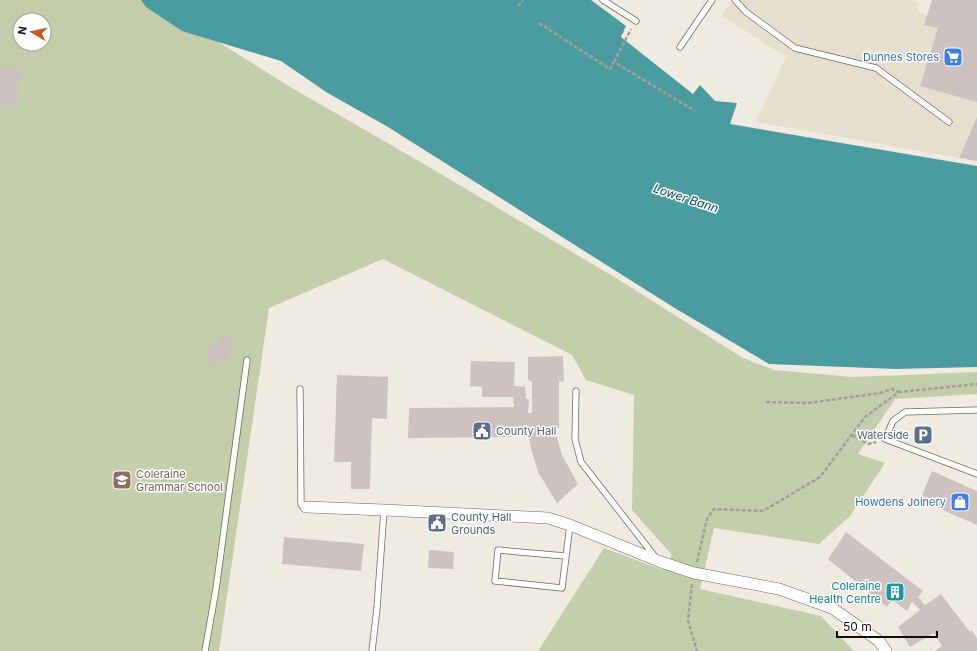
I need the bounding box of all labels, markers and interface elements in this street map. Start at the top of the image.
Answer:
north arrow [12,12,52,52]
text: N [15,25,30,36]
supermarket icon: Dunnes Stores [942,46,964,68]
place label: Dunnes Stores [863,50,939,64]
water label: Lower Bann [652,180,720,216]
public building icon: County Hall [471,420,493,442]
place label: County Hall [496,424,556,438]
parking icon: Waterside [912,424,934,446]
place label: Waterside [857,428,909,442]
place label: Coleraine Grammar School [136,467,223,494]
school or university icon: Coleraine Grammar School [111,469,133,491]
shop icon: Howdens Joinery [949,491,971,513]
place label: Howdens Joinery [855,495,946,509]
place label: County Hall Grounds [451,510,511,537]
public building icon: County Hall Grounds [426,512,448,534]
place label: Coleraine Health Centre [809,579,881,606]
building icon: Coleraine Health Centre [884,581,906,603]
scale bar [837,613,937,639]
text: 50 m [843,619,872,634]

